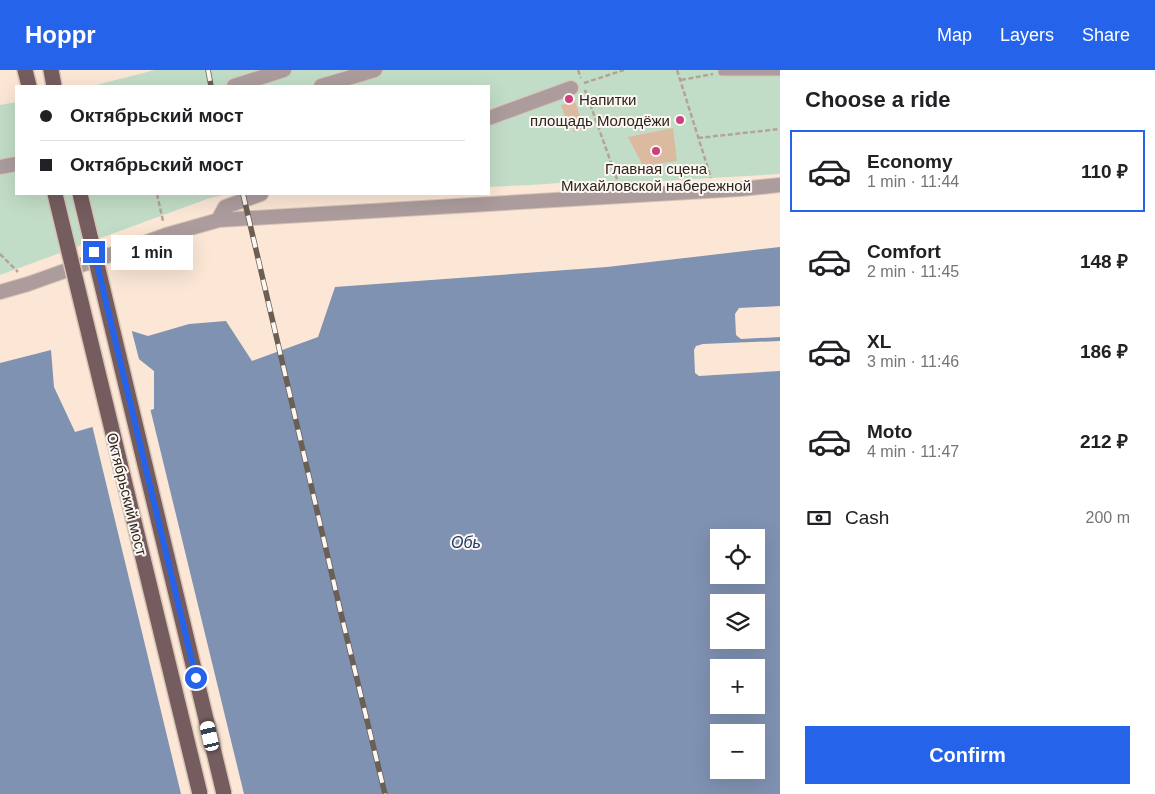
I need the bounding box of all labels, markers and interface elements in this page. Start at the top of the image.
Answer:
text: Hoppr [25,21,96,48]
text: Map [937,25,972,45]
text: Layers [1000,25,1054,45]
text: Share [1082,25,1130,45]
text: Choose a ride [805,87,950,112]
place label: Напитки [579,91,637,108]
marker: Напитки [563,93,575,105]
text: Октябрьский мост [70,105,243,126]
place label: площадь Молодёжи [530,112,670,129]
marker: площадь Молодёжи [674,114,686,126]
marker: Главная сцена Михайловской набережной [650,145,662,157]
icon: car [807,149,852,194]
text: Economy [867,151,953,172]
text: Октябрьский мост [70,154,243,175]
place label: Главная сцена Михайловской набережной [561,160,751,194]
text: 110 ₽ [1081,161,1128,182]
text: 1 min · 11:44 [867,173,959,190]
callout: 1 min [112,234,194,270]
icon: car [807,239,852,284]
route end [83,241,105,263]
text: Comfort [867,241,941,262]
text: 1 min [131,244,173,261]
text: 148 ₽ [1080,251,1128,272]
text: 2 min · 11:45 [867,263,959,280]
icon: car [807,329,852,374]
text: XL [867,331,891,352]
text: 186 ₽ [1080,341,1128,362]
text: 3 min · 11:46 [867,353,959,370]
icon: car [807,419,852,464]
text: Moto [867,421,912,442]
street label: Октябрьский мост [103,431,151,557]
text: 212 ₽ [1080,431,1128,452]
text: 4 min · 11:47 [867,443,959,460]
icon: cash [805,504,833,532]
text: Cash [845,507,889,528]
text: 200 m [1086,509,1130,526]
map controls [710,529,765,779]
button: locate [710,529,765,584]
water label: Обь [451,534,481,551]
button: layers [710,594,765,649]
button: + [710,659,765,714]
route start [185,667,207,689]
car [199,720,220,752]
button: − [710,724,765,779]
button: Confirm [805,726,1130,784]

